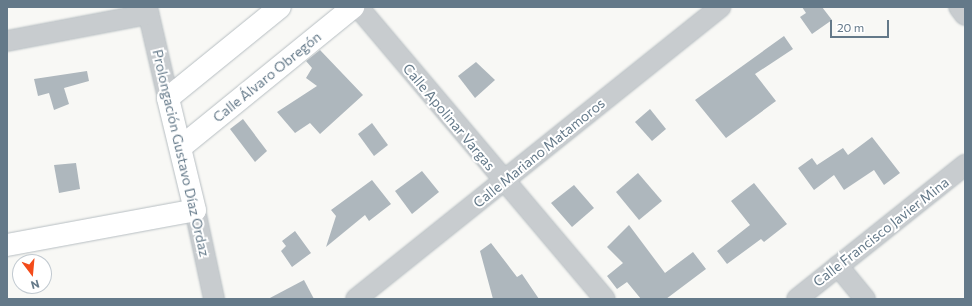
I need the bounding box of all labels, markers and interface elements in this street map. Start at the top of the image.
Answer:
scale bar [832,12,891,38]
text: 20 m [837,20,864,34]
street label: Calle Álvaro Obregón [210,28,324,126]
street label: Prolongación Gustavo Díaz Ordaz [149,48,213,258]
street label: Calle Apolinar Vargas [399,60,499,174]
street label: Calle Mariano Matamoros [470,95,608,211]
street label: Calle Francisco Javier Mina [810,174,952,290]
north arrow [12,254,52,294]
text: N [29,278,41,292]

